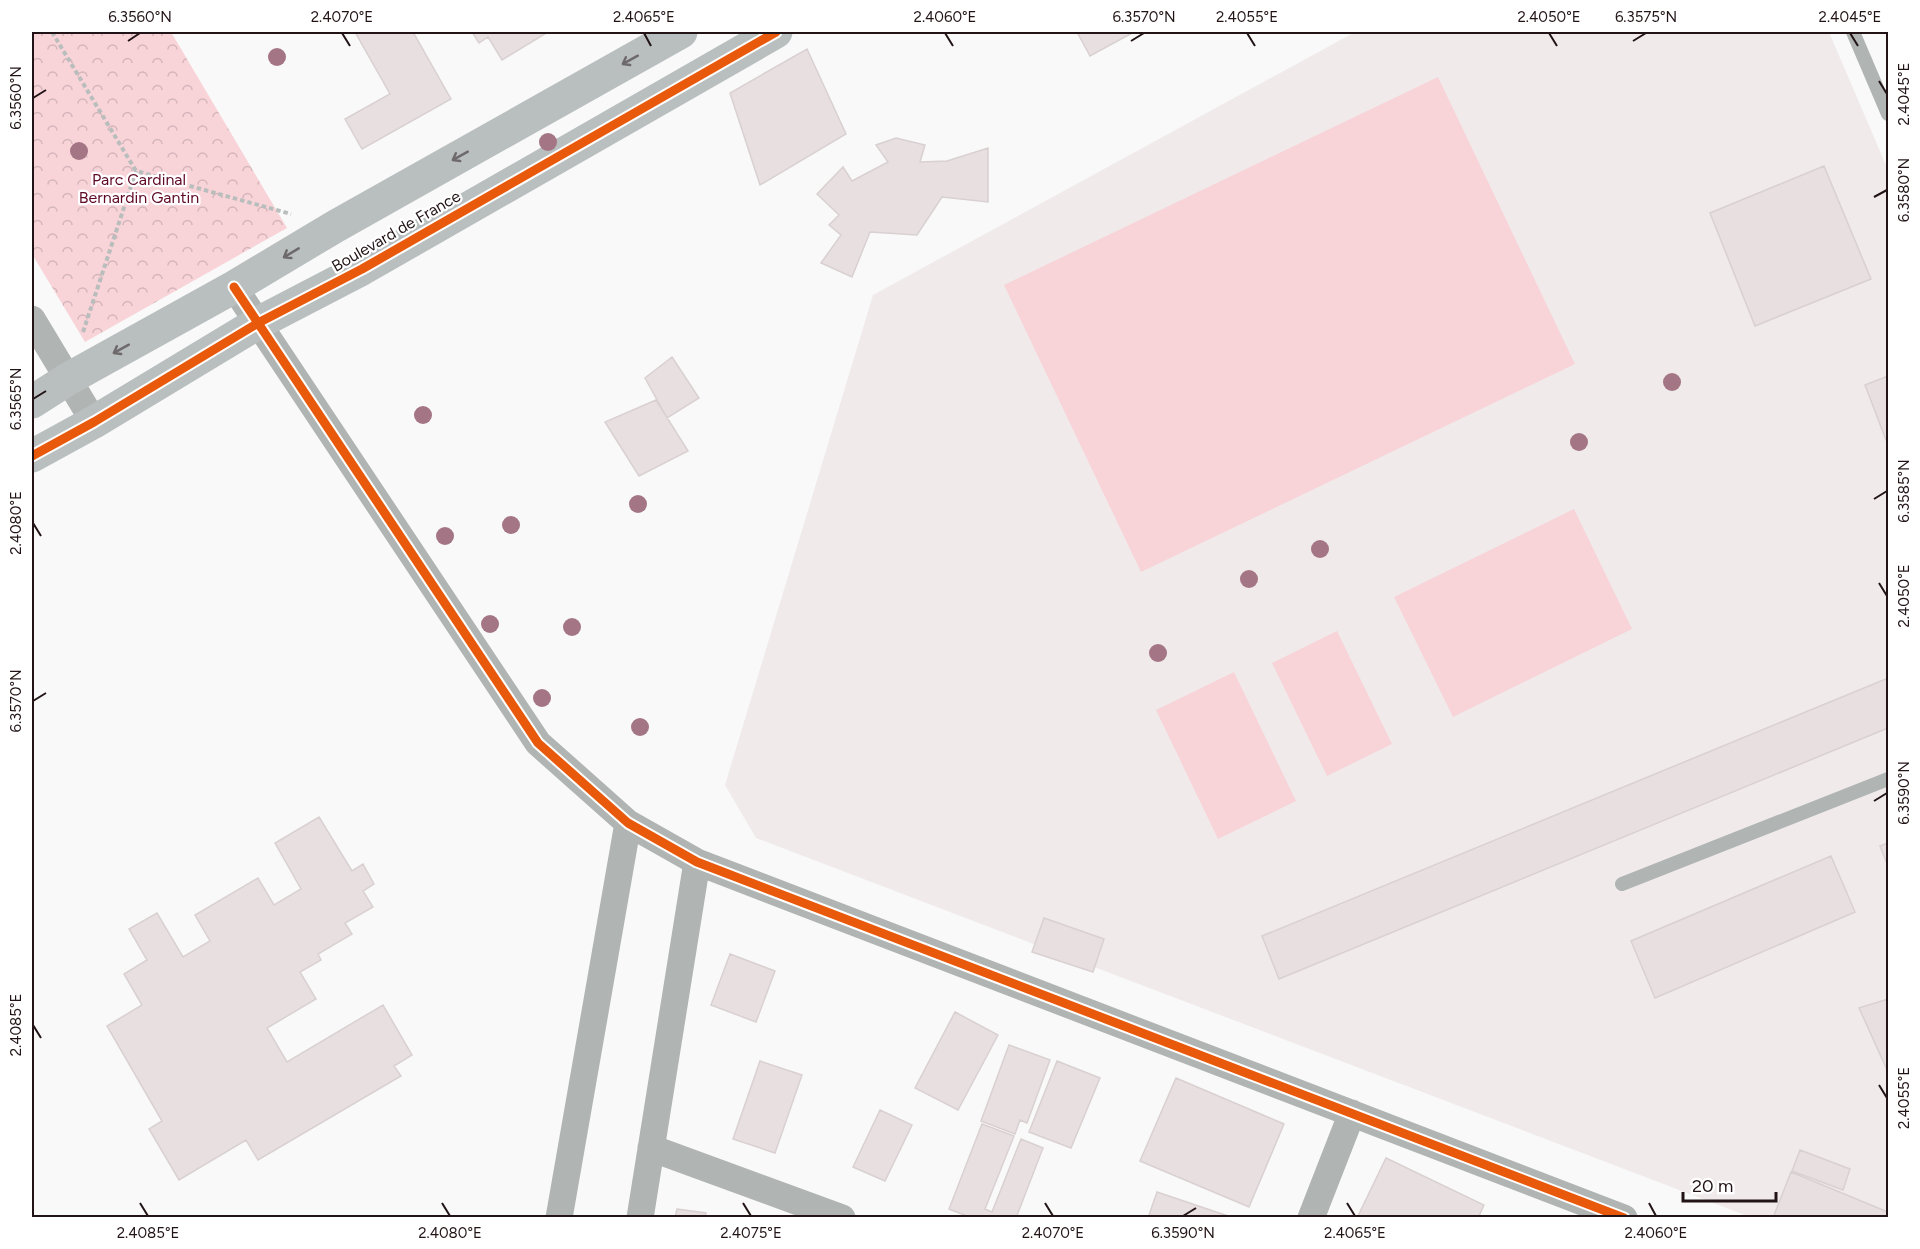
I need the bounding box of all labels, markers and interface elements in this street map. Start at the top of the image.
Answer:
text: 6.3560°N [108,8,172,26]
text: 2.4070°E [311,8,373,26]
text: 2.4065°E [613,8,675,26]
text: 2.4060°E [914,8,976,26]
text: 6.3570°N [1112,8,1176,26]
text: 2.4055°E [1216,8,1278,26]
text: 2.4050°E [1517,8,1581,26]
text: 6.3575°N [1615,8,1677,26]
text: 2.4045°E [1819,8,1881,26]
one-way arrow [622,54,639,66]
text: 2.4045°E [1895,63,1913,125]
text: 6.3560°N [7,66,25,130]
one-way arrow [452,150,469,162]
text: 6.3580°N [1895,158,1913,222]
park label: Parc Cardinal Bernardin Gantin [79,170,199,207]
street label: Boulevard de France [328,186,464,276]
one-way arrow [283,247,300,259]
one-way arrow [113,343,130,355]
text: 6.3565°N [7,368,25,430]
text: 6.3585°N [1895,459,1913,523]
text: 2.4080°E [7,491,25,555]
text: 2.4050°E [1895,564,1913,628]
text: 6.3570°N [7,669,25,733]
text: 6.3590°N [1895,761,1913,825]
text: 2.4085°E [7,994,25,1056]
text: 2.4055°E [1895,1067,1913,1129]
scale bar [1683,1165,1776,1203]
text: 20 m [1692,1175,1733,1197]
text: 2.4085°E [117,1224,179,1242]
text: 2.4080°E [418,1224,482,1242]
text: 2.4075°E [720,1224,782,1242]
text: 2.4070°E [1022,1224,1084,1242]
text: 6.3590°N [1151,1224,1215,1242]
text: 2.4065°E [1324,1224,1386,1242]
text: 2.4060°E [1625,1224,1687,1242]

